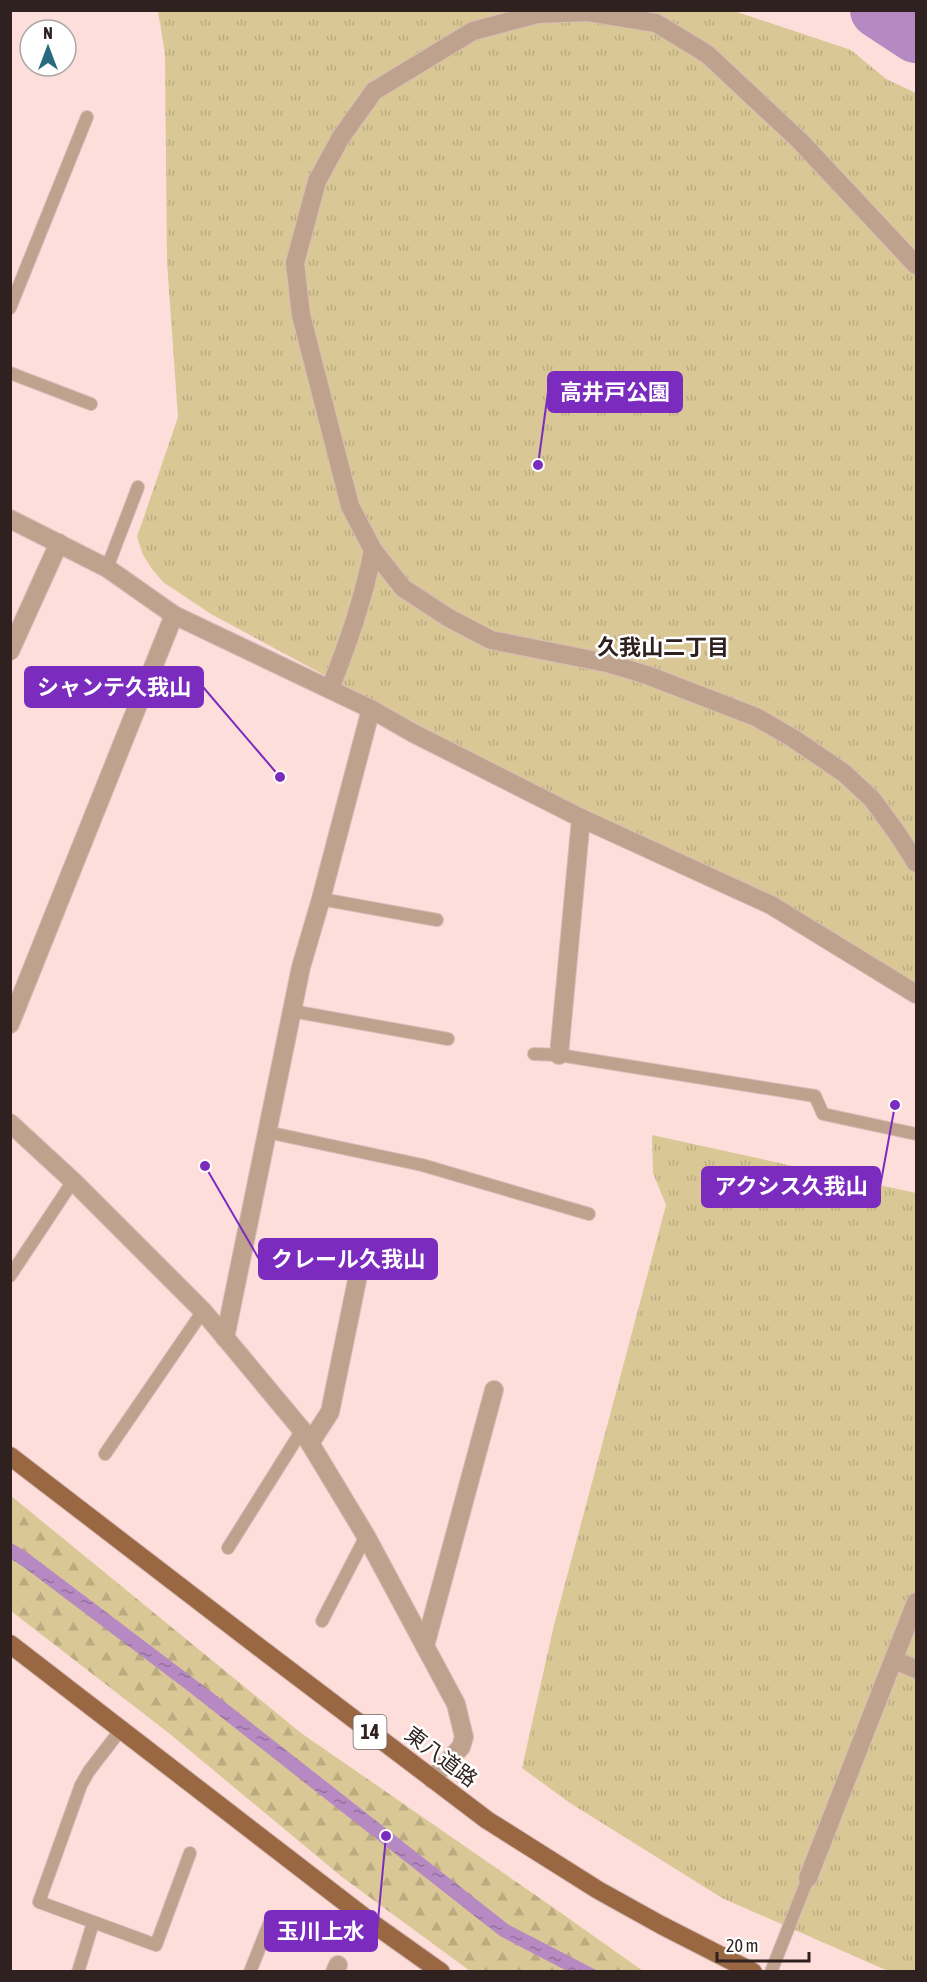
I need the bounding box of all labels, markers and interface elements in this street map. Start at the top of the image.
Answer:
north arrow [18,18,78,78]
text: N [43,24,53,42]
callout: 高井戸公園 [548,372,682,412]
text: 高井戸公園 [560,379,670,405]
district label: 久我山二丁目 [597,634,729,660]
callout: シャンテ久我山 [25,667,203,707]
text: シャンテ久我山 [37,674,191,700]
callout: アクシス久我山 [702,1167,880,1207]
text: アクシス久我山 [715,1173,867,1199]
callout: クレール久我山 [259,1239,437,1279]
text: クレール久我山 [271,1246,425,1272]
road number: 14 [354,1715,386,1749]
street label: 東八道路 [401,1721,482,1791]
callout: 玉川上水 [265,1911,377,1951]
text: 玉川上水 [277,1918,365,1944]
scale bar [717,1925,808,1963]
text: 20 m [726,1935,758,1956]

